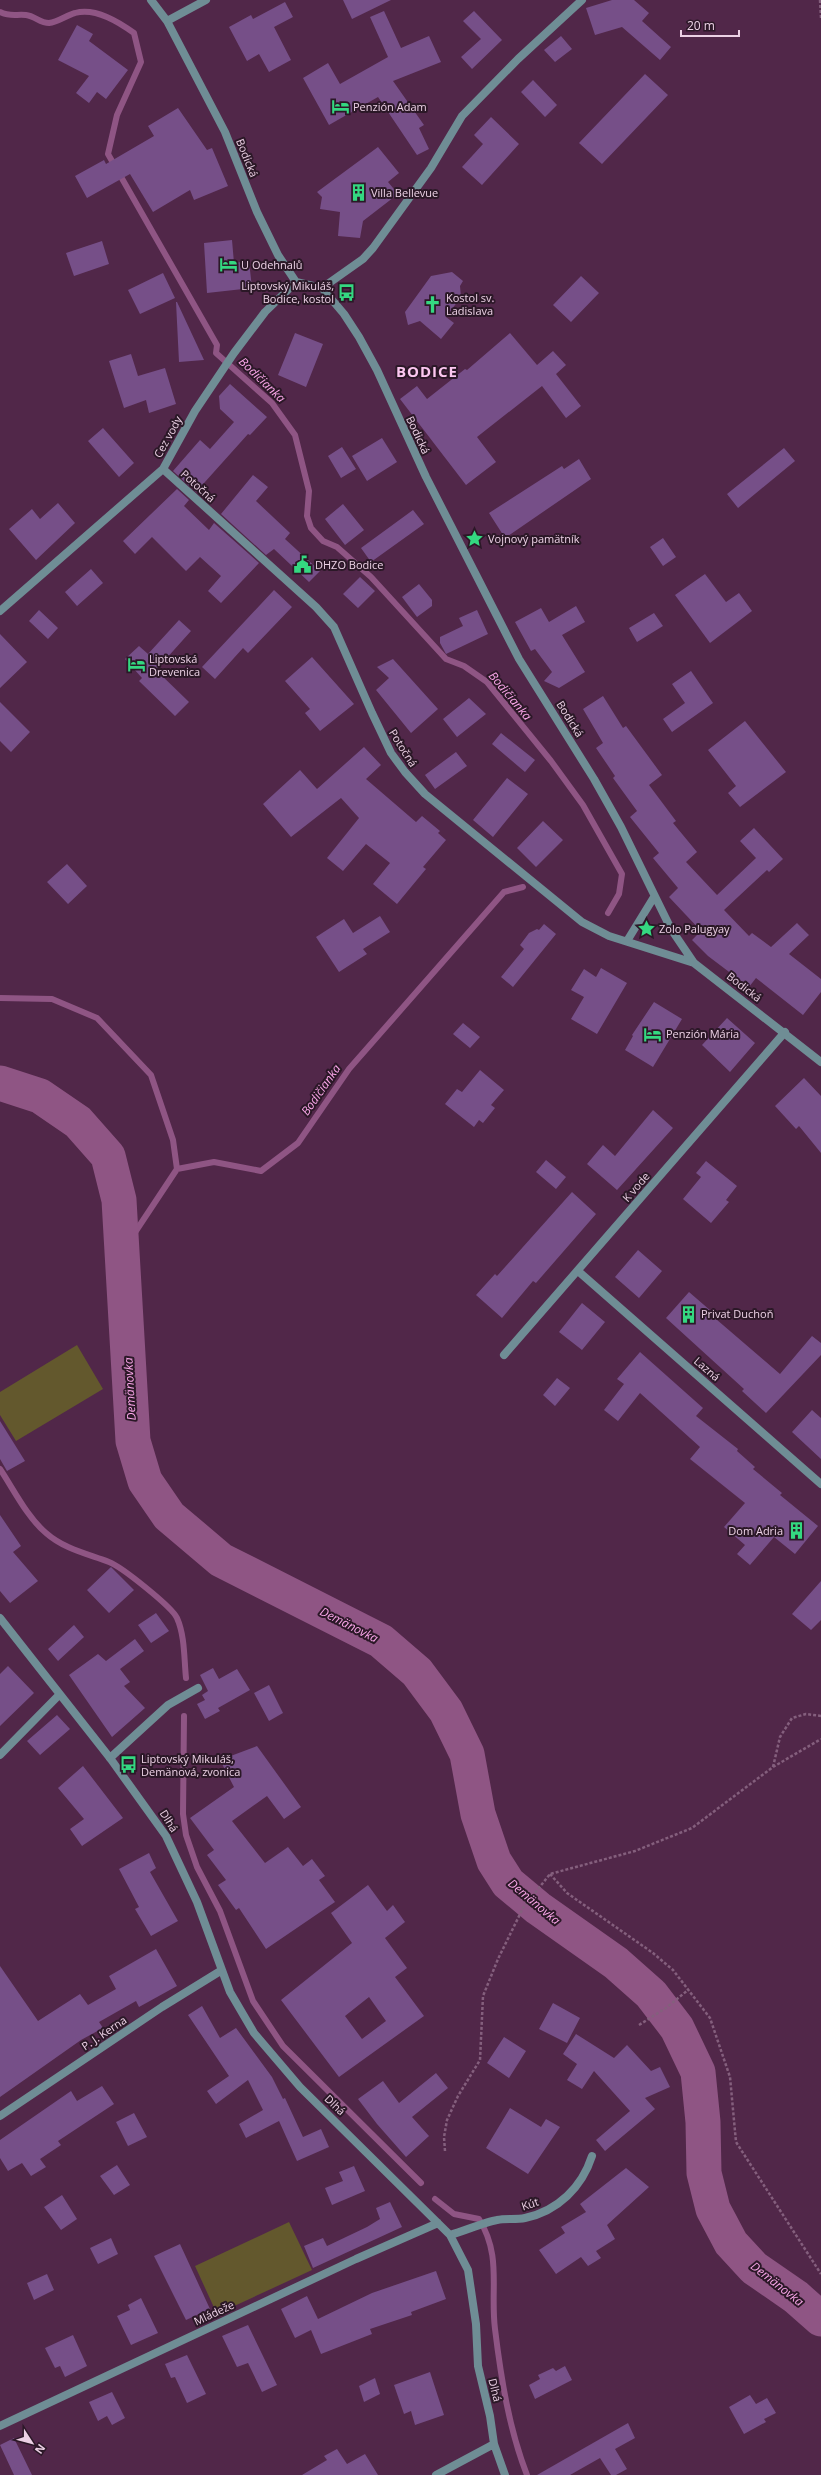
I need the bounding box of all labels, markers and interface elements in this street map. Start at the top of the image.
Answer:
scale bar [681,12,739,38]
text: 20 m [687,17,715,34]
hotel icon: Penzión Adam [330,97,350,117]
place label: Penzión Adam [353,99,427,114]
street label: Bodická [233,136,262,179]
building icon: Villa Bellevue [348,183,368,203]
place label: Villa Bellevue [371,185,438,200]
hotel icon: U Odehnalů [218,255,238,275]
place label: U Odehnalů [241,257,302,272]
place label: Liptovský Mikuláš, Bodice, kostol [241,278,334,306]
bus stop icon: Liptovský Mikuláš, Bodice, kostol [337,282,357,302]
place label: Kostol sv. Ladislava [446,290,495,318]
church icon: Kostol sv. Ladislava [423,294,443,314]
water label: Bodičianka [235,353,290,406]
district label: BODICE [396,361,458,381]
street label: Cez vody [150,413,185,460]
street label: Bodická [403,413,434,456]
street label: Potočná [178,466,219,505]
place icon: Vojnový pamätník [465,529,485,549]
place label: Vojnový pamätník [488,531,580,546]
public building icon: DHZO Bodice [292,555,312,575]
place label: DHZO Bodice [315,557,383,572]
place label: Liptovská Drevenica [149,651,200,679]
hotel icon: Liptovská Drevenica [126,655,146,675]
water label: Bodičianka [485,668,536,724]
street label: Bodická [553,698,587,740]
street label: Potočná [386,726,421,769]
place icon: Zolo Palugyay [636,919,656,939]
place label: Zolo Palugyay [659,921,730,936]
street label: Bodická [724,968,765,1005]
hotel icon: Penzión Mária [643,1024,663,1044]
place label: Penzión Mária [666,1026,739,1041]
water label: Bodičianka [297,1061,345,1119]
street label: K vode [619,1169,653,1205]
building icon: Privat Duchoň [678,1304,698,1324]
place label: Privat Duchoň [701,1306,773,1321]
street label: Lazná [691,1353,724,1384]
water label: Demänovka [119,1357,140,1421]
building icon: Dom Adria [786,1521,806,1541]
place label: Dom Adria [728,1523,783,1538]
water label: Demänovka [317,1603,381,1647]
place label: Liptovský Mikuláš, Demänová, zvonica [141,1751,240,1779]
bus stop icon: Liptovský Mikuláš, Demänová, zvonica [118,1755,138,1775]
street label: Dlhá [157,1807,182,1835]
water label: Demänovka [505,1875,564,1929]
street label: P. J. Kerna [78,2012,129,2053]
street label: Dlhá [322,2091,349,2118]
street label: Kút [519,2194,541,2213]
water label: Demänovka [747,2257,808,2310]
street label: Mládeže [191,2297,236,2328]
street label: Dlhá [485,2377,506,2403]
north arrow [12,2423,52,2463]
text: N [32,2441,49,2457]

